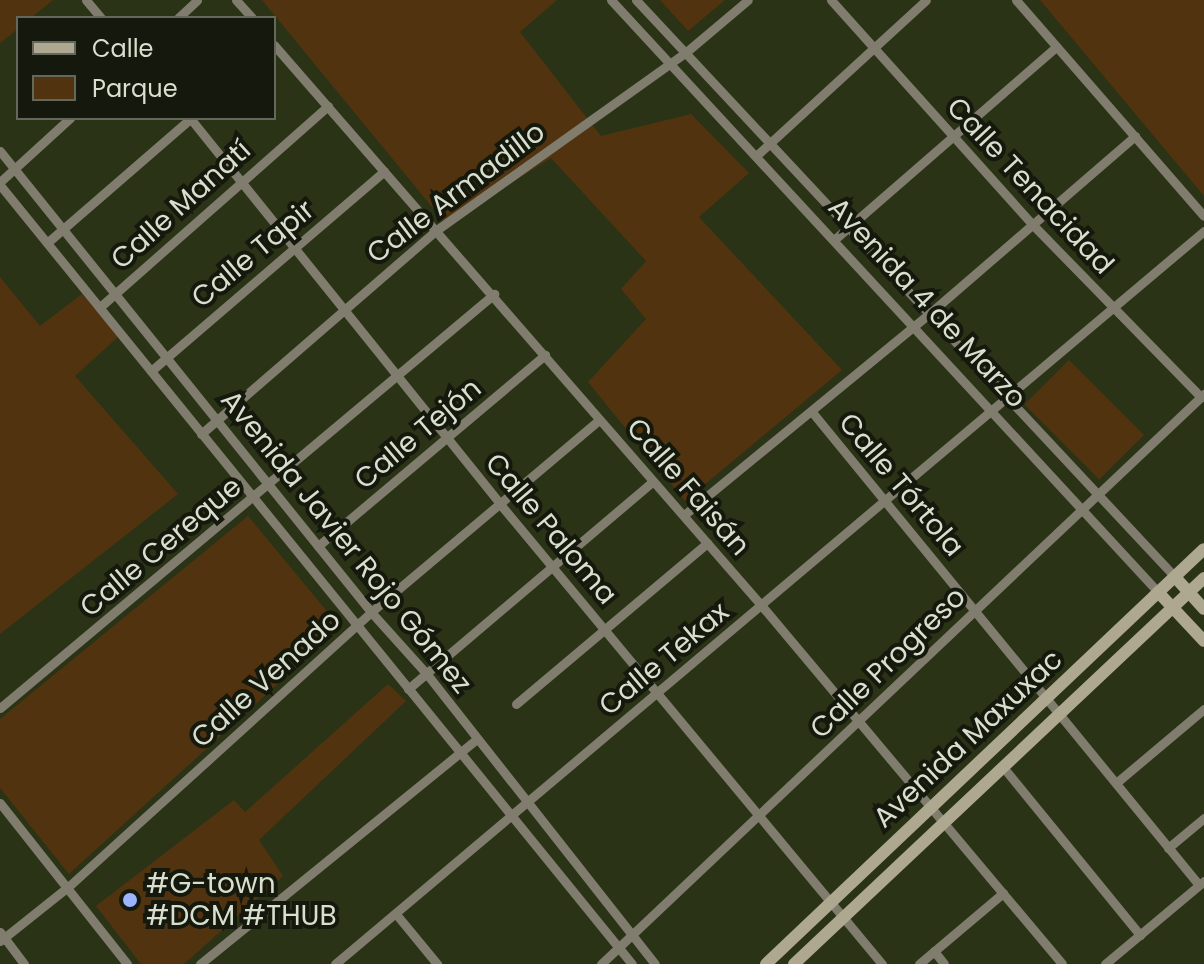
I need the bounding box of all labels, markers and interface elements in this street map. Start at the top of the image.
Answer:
legend [16,16,276,120]
text: Calle [92,32,153,65]
text: Parque [92,72,178,105]
street label: Calle Tenacidad [940,91,1120,281]
street label: Calle Armadillo [361,115,551,271]
street label: Calle Manatí [104,134,258,276]
street label: Avenida 4 de Marzo [821,191,1033,415]
street label: Calle Tapir [185,193,321,315]
street label: Calle Tejón [348,371,488,497]
street label: Avenida Javier Rojo Gómez [213,384,479,700]
street label: Calle Tórtola [831,407,971,563]
street label: Calle Faisán [619,412,757,562]
street label: Calle Paloma [478,447,624,611]
street label: Calle Cereque [74,470,248,624]
street label: Calle Progreso [803,580,973,746]
street label: Calle Tekax [593,595,735,723]
street label: Calle Venado [184,603,348,755]
street label: Avenida Maxuxac [867,643,1069,835]
place label: #G-town #DCM #THUB [146,867,337,933]
marker: #G-town #DCM #THUB [121,891,139,909]

